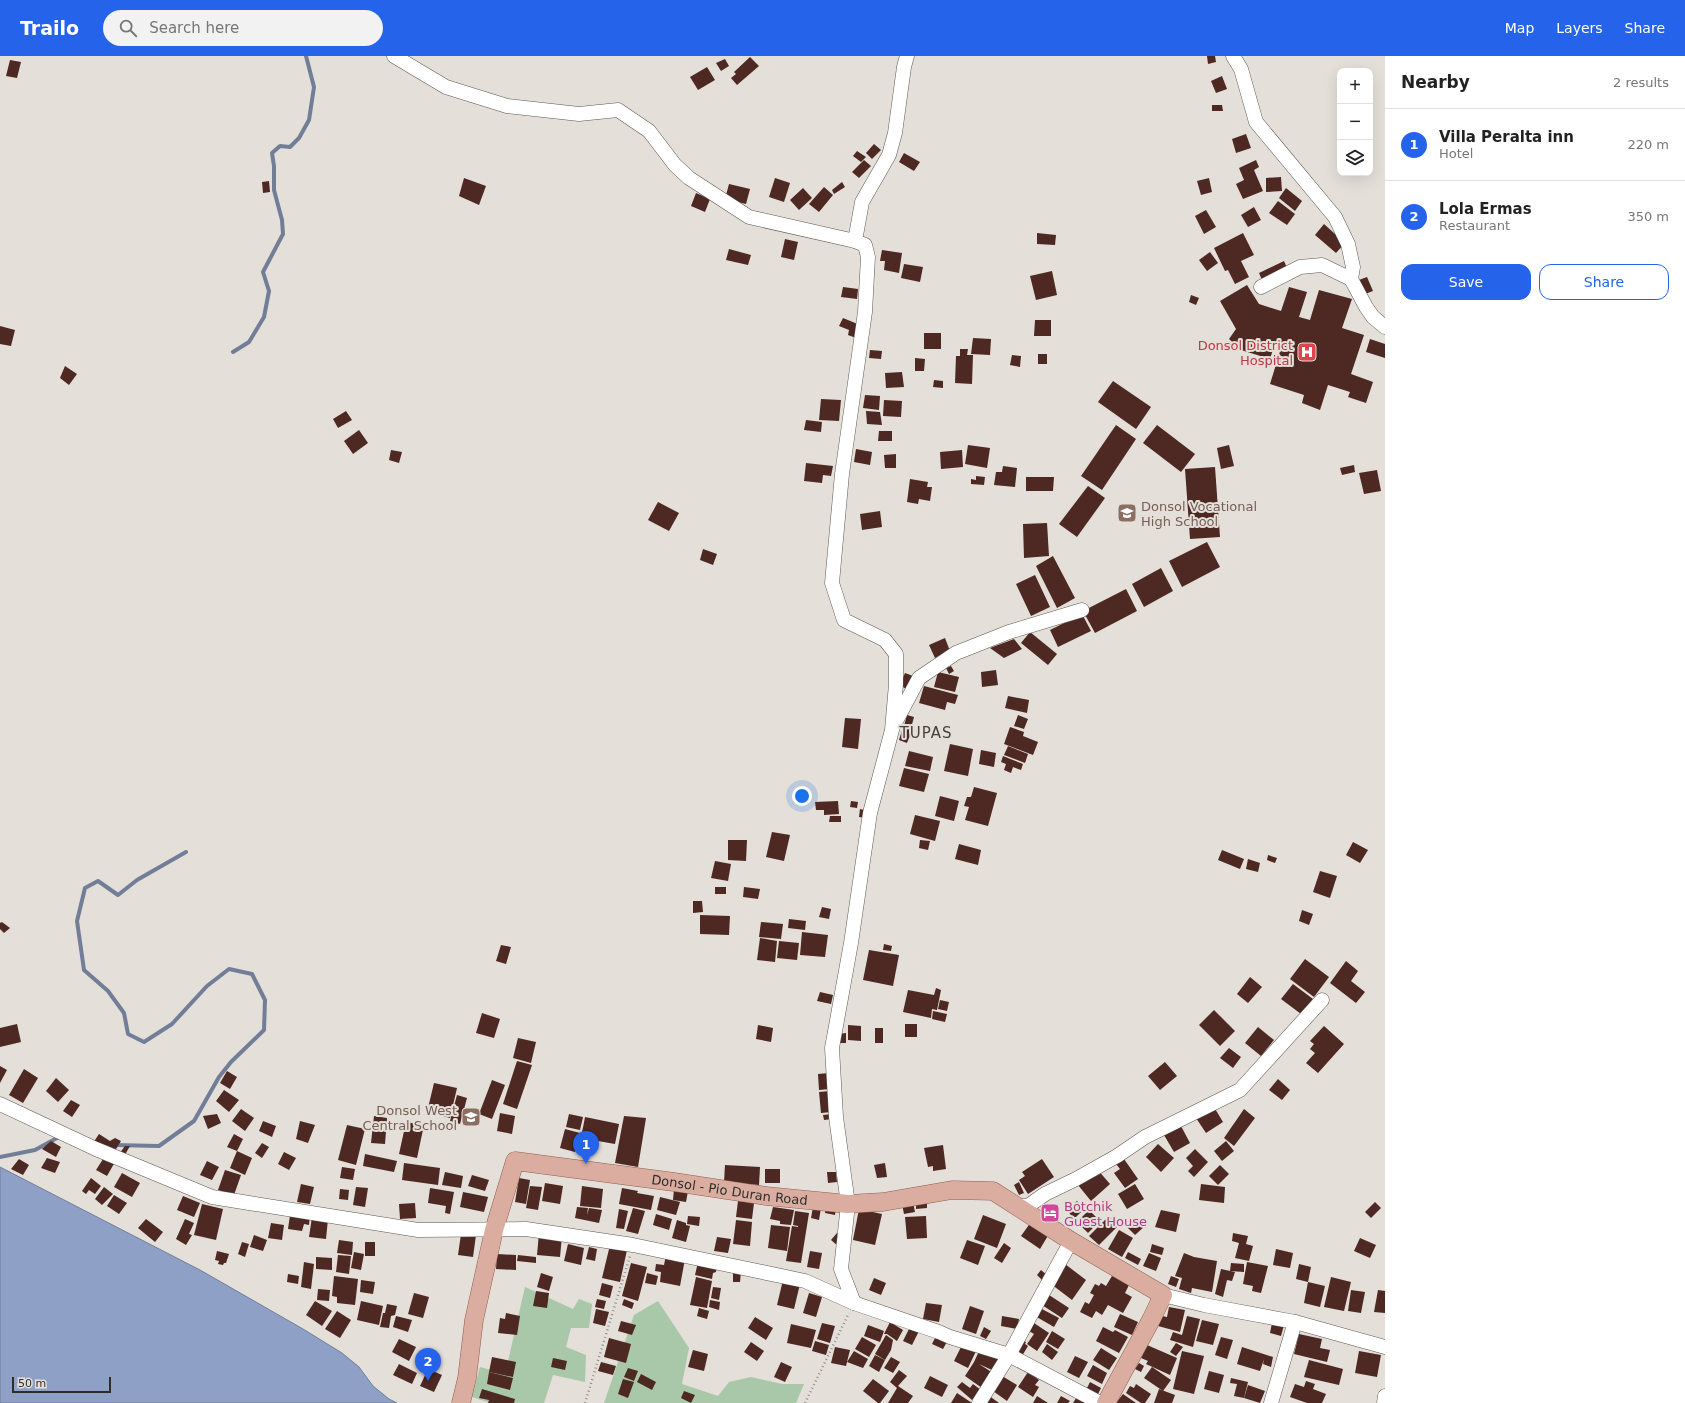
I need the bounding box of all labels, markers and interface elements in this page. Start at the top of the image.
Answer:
search box [103,10,383,46]
text: Trailo [20,17,79,39]
icon: search [117,17,139,39]
text: Search here [149,19,239,37]
text: Map [1505,20,1534,36]
text: Layers [1556,20,1603,36]
text: Share [1625,20,1665,36]
map controls [1337,68,1373,176]
button: + [1337,68,1373,104]
text: Nearby [1401,72,1470,92]
text: 2 results [1613,75,1669,90]
button: − [1337,104,1373,140]
text: Villa Peralta inn [1439,128,1574,146]
text: 1 [1409,137,1419,152]
text: 220 m [1627,137,1669,152]
button: layers [1337,140,1373,176]
text: Hotel [1439,146,1473,161]
text: Lola Ermas [1439,200,1532,218]
text: 2 [1409,209,1419,224]
text: 350 m [1627,209,1669,224]
text: Restaurant [1439,218,1510,233]
button: Save [1401,264,1531,300]
button: Share [1539,264,1669,300]
place label: Donsol District Hospital [1198,338,1293,368]
hospital icon: Donsol District Hospital [1296,341,1318,363]
place label: Donsol Vocational High School [1141,499,1257,529]
school or university icon: Donsol Vocational High School [1116,502,1138,524]
district label: TUPAS [898,724,953,742]
your location [792,786,812,806]
place label: Donsol West Central School [362,1103,457,1133]
school or university icon: Donsol West Central School [460,1106,482,1128]
pin: 1 [573,1131,599,1164]
street label: Donsol - Pio Duran Road [651,1172,808,1208]
place label: Botchik Guest House [1064,1199,1147,1229]
hotel icon: Botchik Guest House [1039,1202,1061,1224]
pin: 2 [415,1348,441,1381]
scale bar [12,1375,111,1394]
text: 50 m [18,1377,46,1390]

